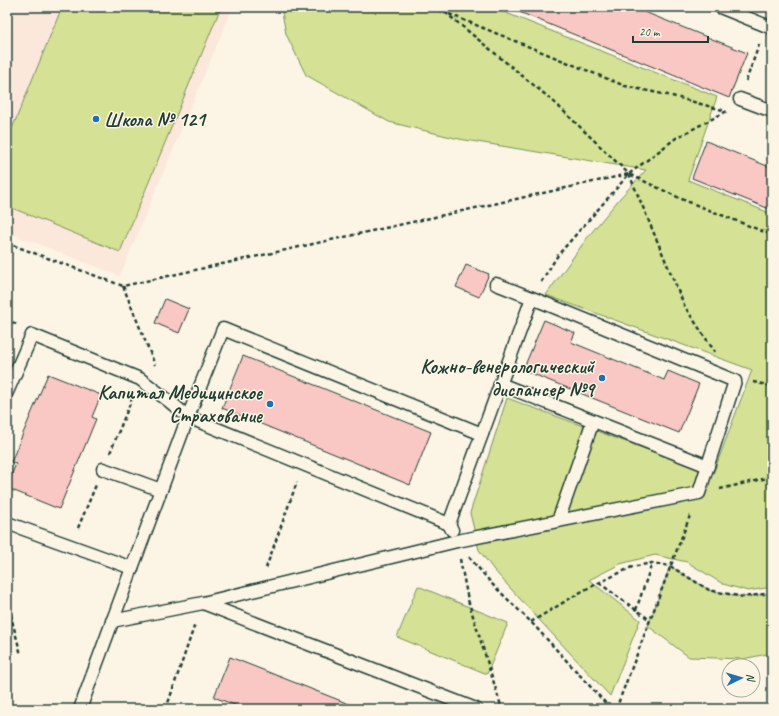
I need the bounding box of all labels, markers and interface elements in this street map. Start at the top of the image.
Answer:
scale bar [633,18,708,44]
text: 20 m [639,24,661,40]
place label: Школа № 121 [104,107,207,132]
marker: Школа № 121 [91,114,101,124]
place label: Кожно-венерологический диспансер №9 [420,354,596,402]
marker: Кожно-венерологический диспансер №9 [597,373,607,383]
place label: Капитал Медицинское Страхование [98,380,264,428]
marker: Капитал Медицинское Страхование [265,399,275,409]
north arrow [721,658,761,698]
text: N [744,673,758,683]

